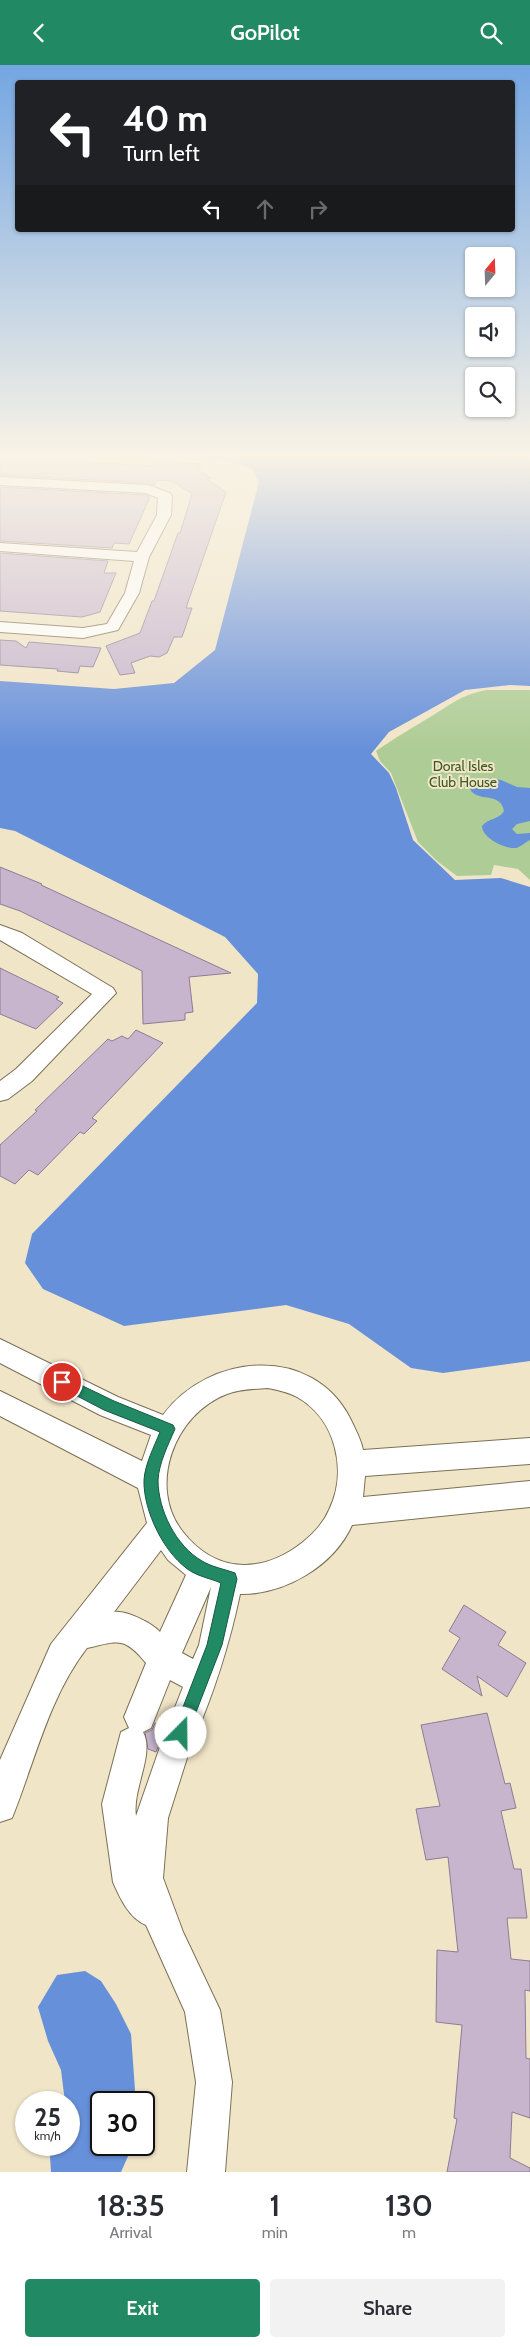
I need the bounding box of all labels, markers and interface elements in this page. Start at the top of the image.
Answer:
icon: back [25,19,53,47]
text: GoPilot [230,19,300,46]
icon: search [477,19,505,47]
text: 40 m [123,97,208,140]
icon: left [40,100,105,165]
text: Turn left [123,140,200,167]
icon: left [198,195,226,223]
icon: ahead [251,195,279,223]
icon: right [304,195,332,223]
north arrow [465,247,515,297]
map controls [465,247,515,417]
button: sound [465,307,515,357]
button: search [465,367,515,417]
park label: Doral Isles Club House [429,757,497,791]
pin [41,1361,83,1403]
icon: arrive [48,1368,76,1396]
position arrow [154,1706,206,1758]
speed limit sign: 30 [90,2091,155,2156]
text: 25 [34,2102,61,2132]
text: km/h [34,2128,61,2143]
text: 18:35 [97,2187,165,2224]
text: 1 [270,2187,280,2224]
text: 130 [385,2187,433,2224]
text: Arrival [110,2223,152,2242]
text: min [262,2223,288,2242]
text: m [402,2223,416,2242]
button: Exit [25,2279,260,2337]
button: Share [270,2279,505,2337]

